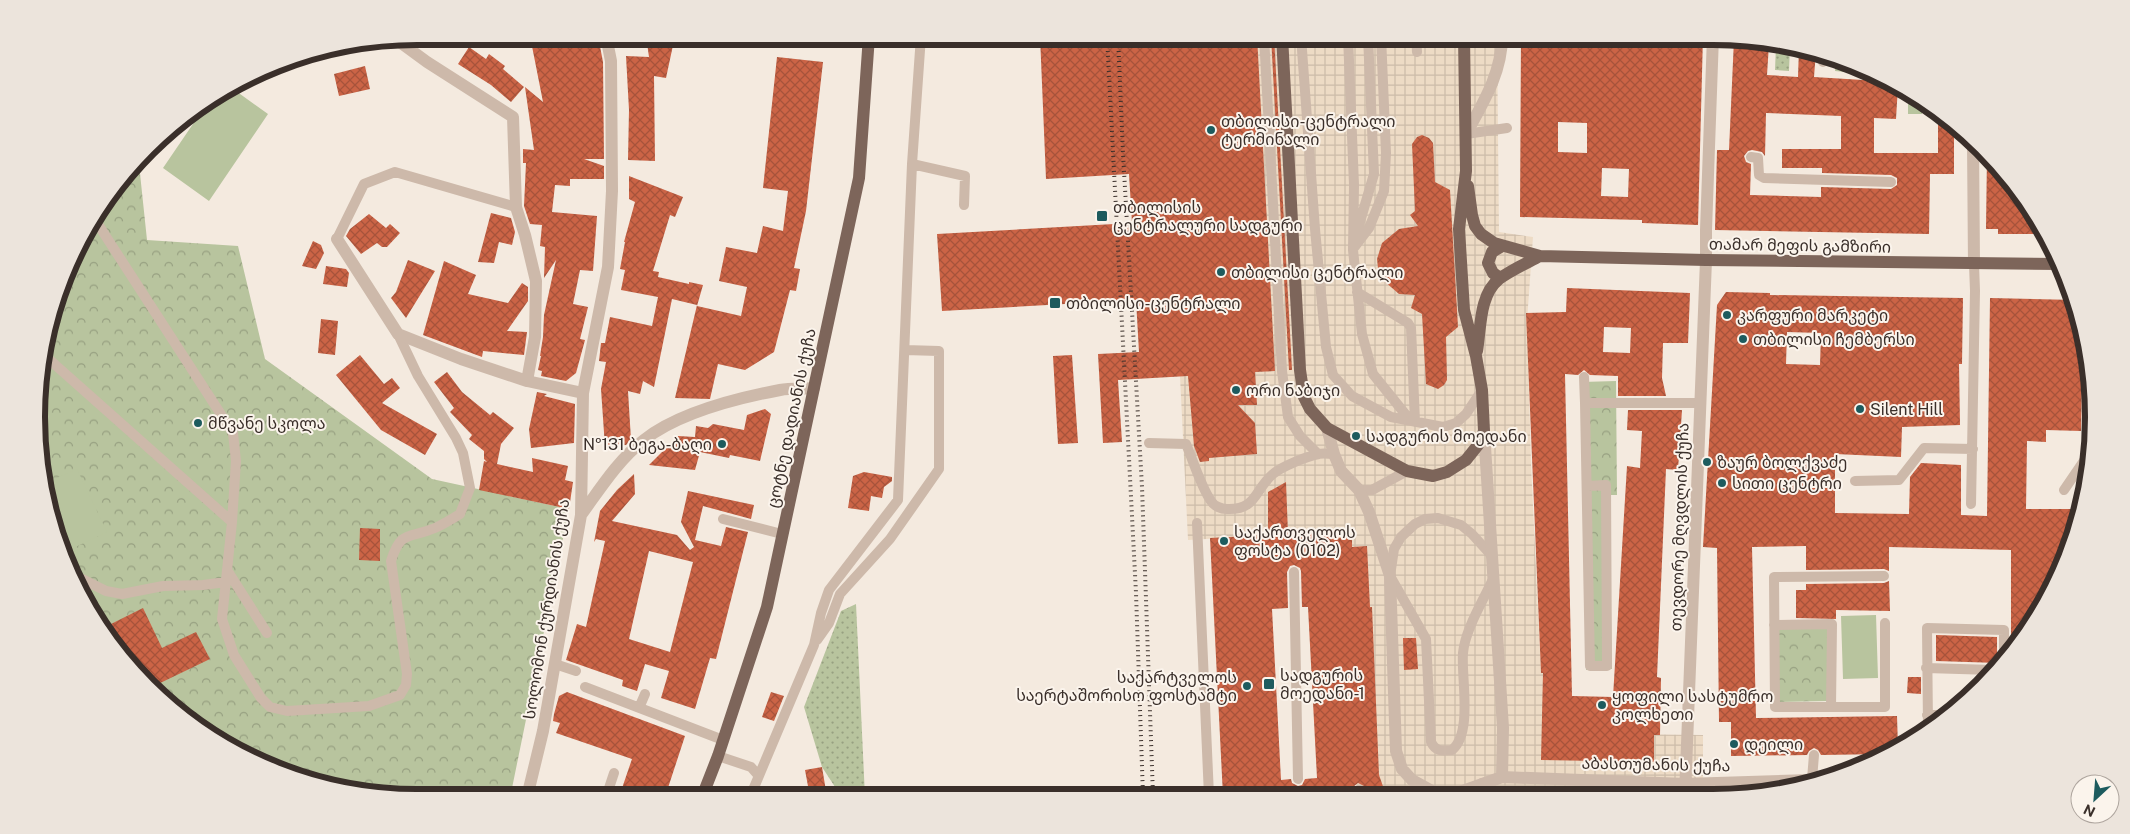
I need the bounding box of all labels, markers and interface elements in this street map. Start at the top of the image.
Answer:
place label: თბილისი-ცენტრალი ტერმინალი [1221,112,1396,150]
marker: თბილისი-ცენტრალი ტერმინალი [1205,124,1217,136]
place label: თბილისის ცენტრალური სადგური [1113,198,1303,236]
marker: თბილისის ცენტრალური სადგური [1095,209,1109,223]
street label: თამარ მეფის გამზირი [1709,234,1891,257]
place label: თბილისი ცენტრალი [1231,263,1403,283]
marker: თბილისი ცენტრალი [1215,266,1227,278]
place label: თბილისი-ცენტრალი [1066,294,1241,314]
marker: თბილისი-ცენტრალი [1048,296,1062,310]
place label: კარფური მარკეტი [1737,306,1888,325]
marker: კარფური მარკეტი [1721,309,1733,321]
street label: ცოტნე დადიანის ქუჩა [763,327,821,510]
place label: თბილისი ჩემბერსი [1753,330,1915,350]
marker: თბილისი ჩემბერსი [1737,333,1749,345]
place label: ორი ნაბიჯი [1246,381,1340,400]
marker: ორი ნაბიჯი [1230,384,1242,396]
place label: Silent Hill [1870,400,1943,419]
marker: Silent Hill [1854,403,1866,415]
place label: მწვანე სკოლა [208,414,325,434]
marker: მწვანე სკოლა [192,417,204,429]
street label: თევდორე მღვდლის ქუჩა [1666,422,1694,632]
place label: სადგურის მოედანი [1366,427,1527,447]
marker: სადგურის მოედანი [1350,430,1362,442]
place label: №131 ბეგა-ბაღი [583,435,712,454]
marker: №131 ბეგა-ბაღი [716,438,728,450]
place label: ზაურ ბოლქვაძე [1717,453,1848,473]
marker: ზაურ ბოლქვაძე [1701,456,1713,468]
place label: სითი ცენტრი [1732,474,1842,493]
marker: სითი ცენტრი [1716,477,1728,489]
street label: სოლომონ ქურდიანის ქუჩა [520,498,574,721]
place label: საქართველოს ფოსტა (0102) [1234,523,1356,560]
marker: საქართველოს ფოსტა (0102) [1218,535,1230,547]
place label: სადგურის მოედანი-1 [1280,666,1365,704]
place label: საქარტველოს საერტაშორისო ფოსტამტი [1016,668,1237,705]
marker: სადგურის მოედანი-1 [1262,677,1276,691]
marker: საქარტველოს საერტაშორისო ფოსტამტი [1241,680,1253,692]
place label: ყოფილი სასტუმრო კოლხეთი [1612,687,1773,725]
marker: ყოფილი სასტუმრო კოლხეთი [1596,699,1608,711]
place label: დეილი [1744,735,1803,755]
marker: დეილი [1728,738,1740,750]
street label: აბასთუმანის ქუჩა [1581,754,1731,775]
north arrow [2070,774,2120,824]
text: N [2081,801,2098,820]

